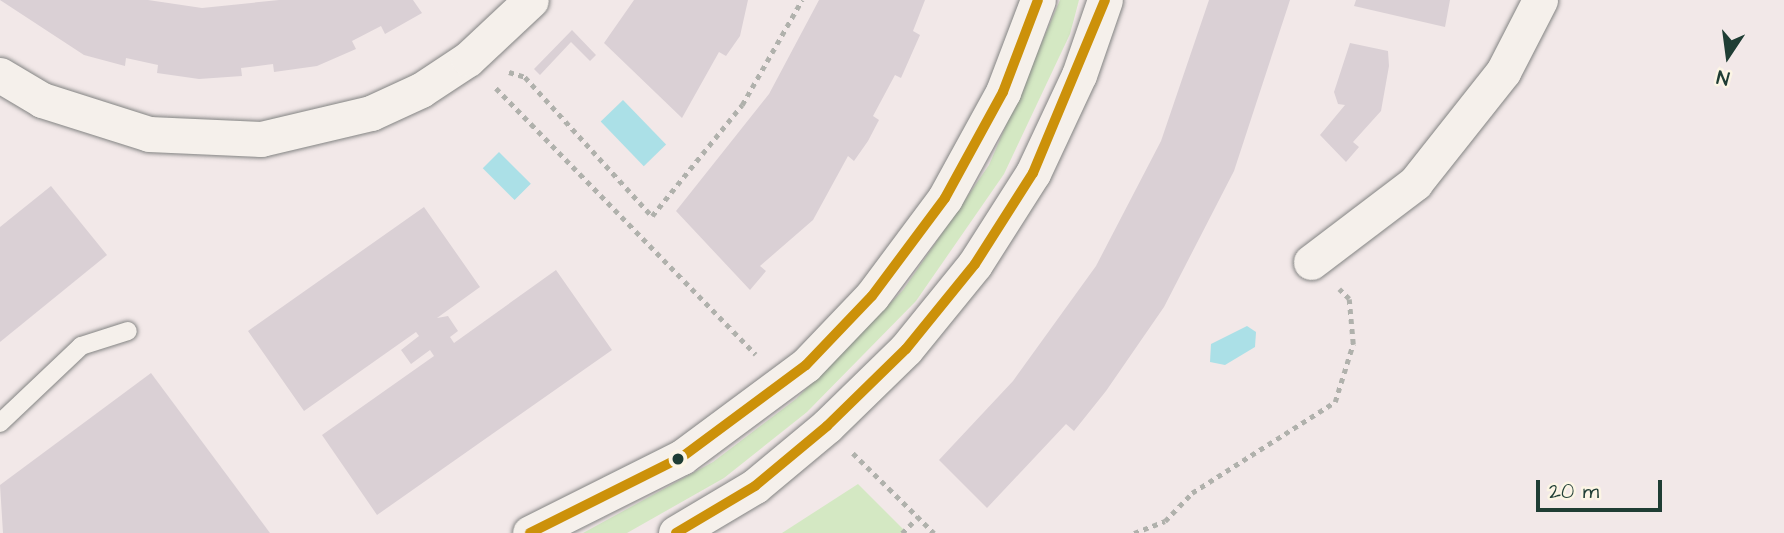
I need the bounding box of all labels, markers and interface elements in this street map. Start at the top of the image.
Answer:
north arrow [1693,21,1763,91]
text: N [1714,62,1732,91]
unlabelled marker [671,452,685,466]
scale bar [1539,466,1665,510]
text: 20 m [1549,477,1599,506]

